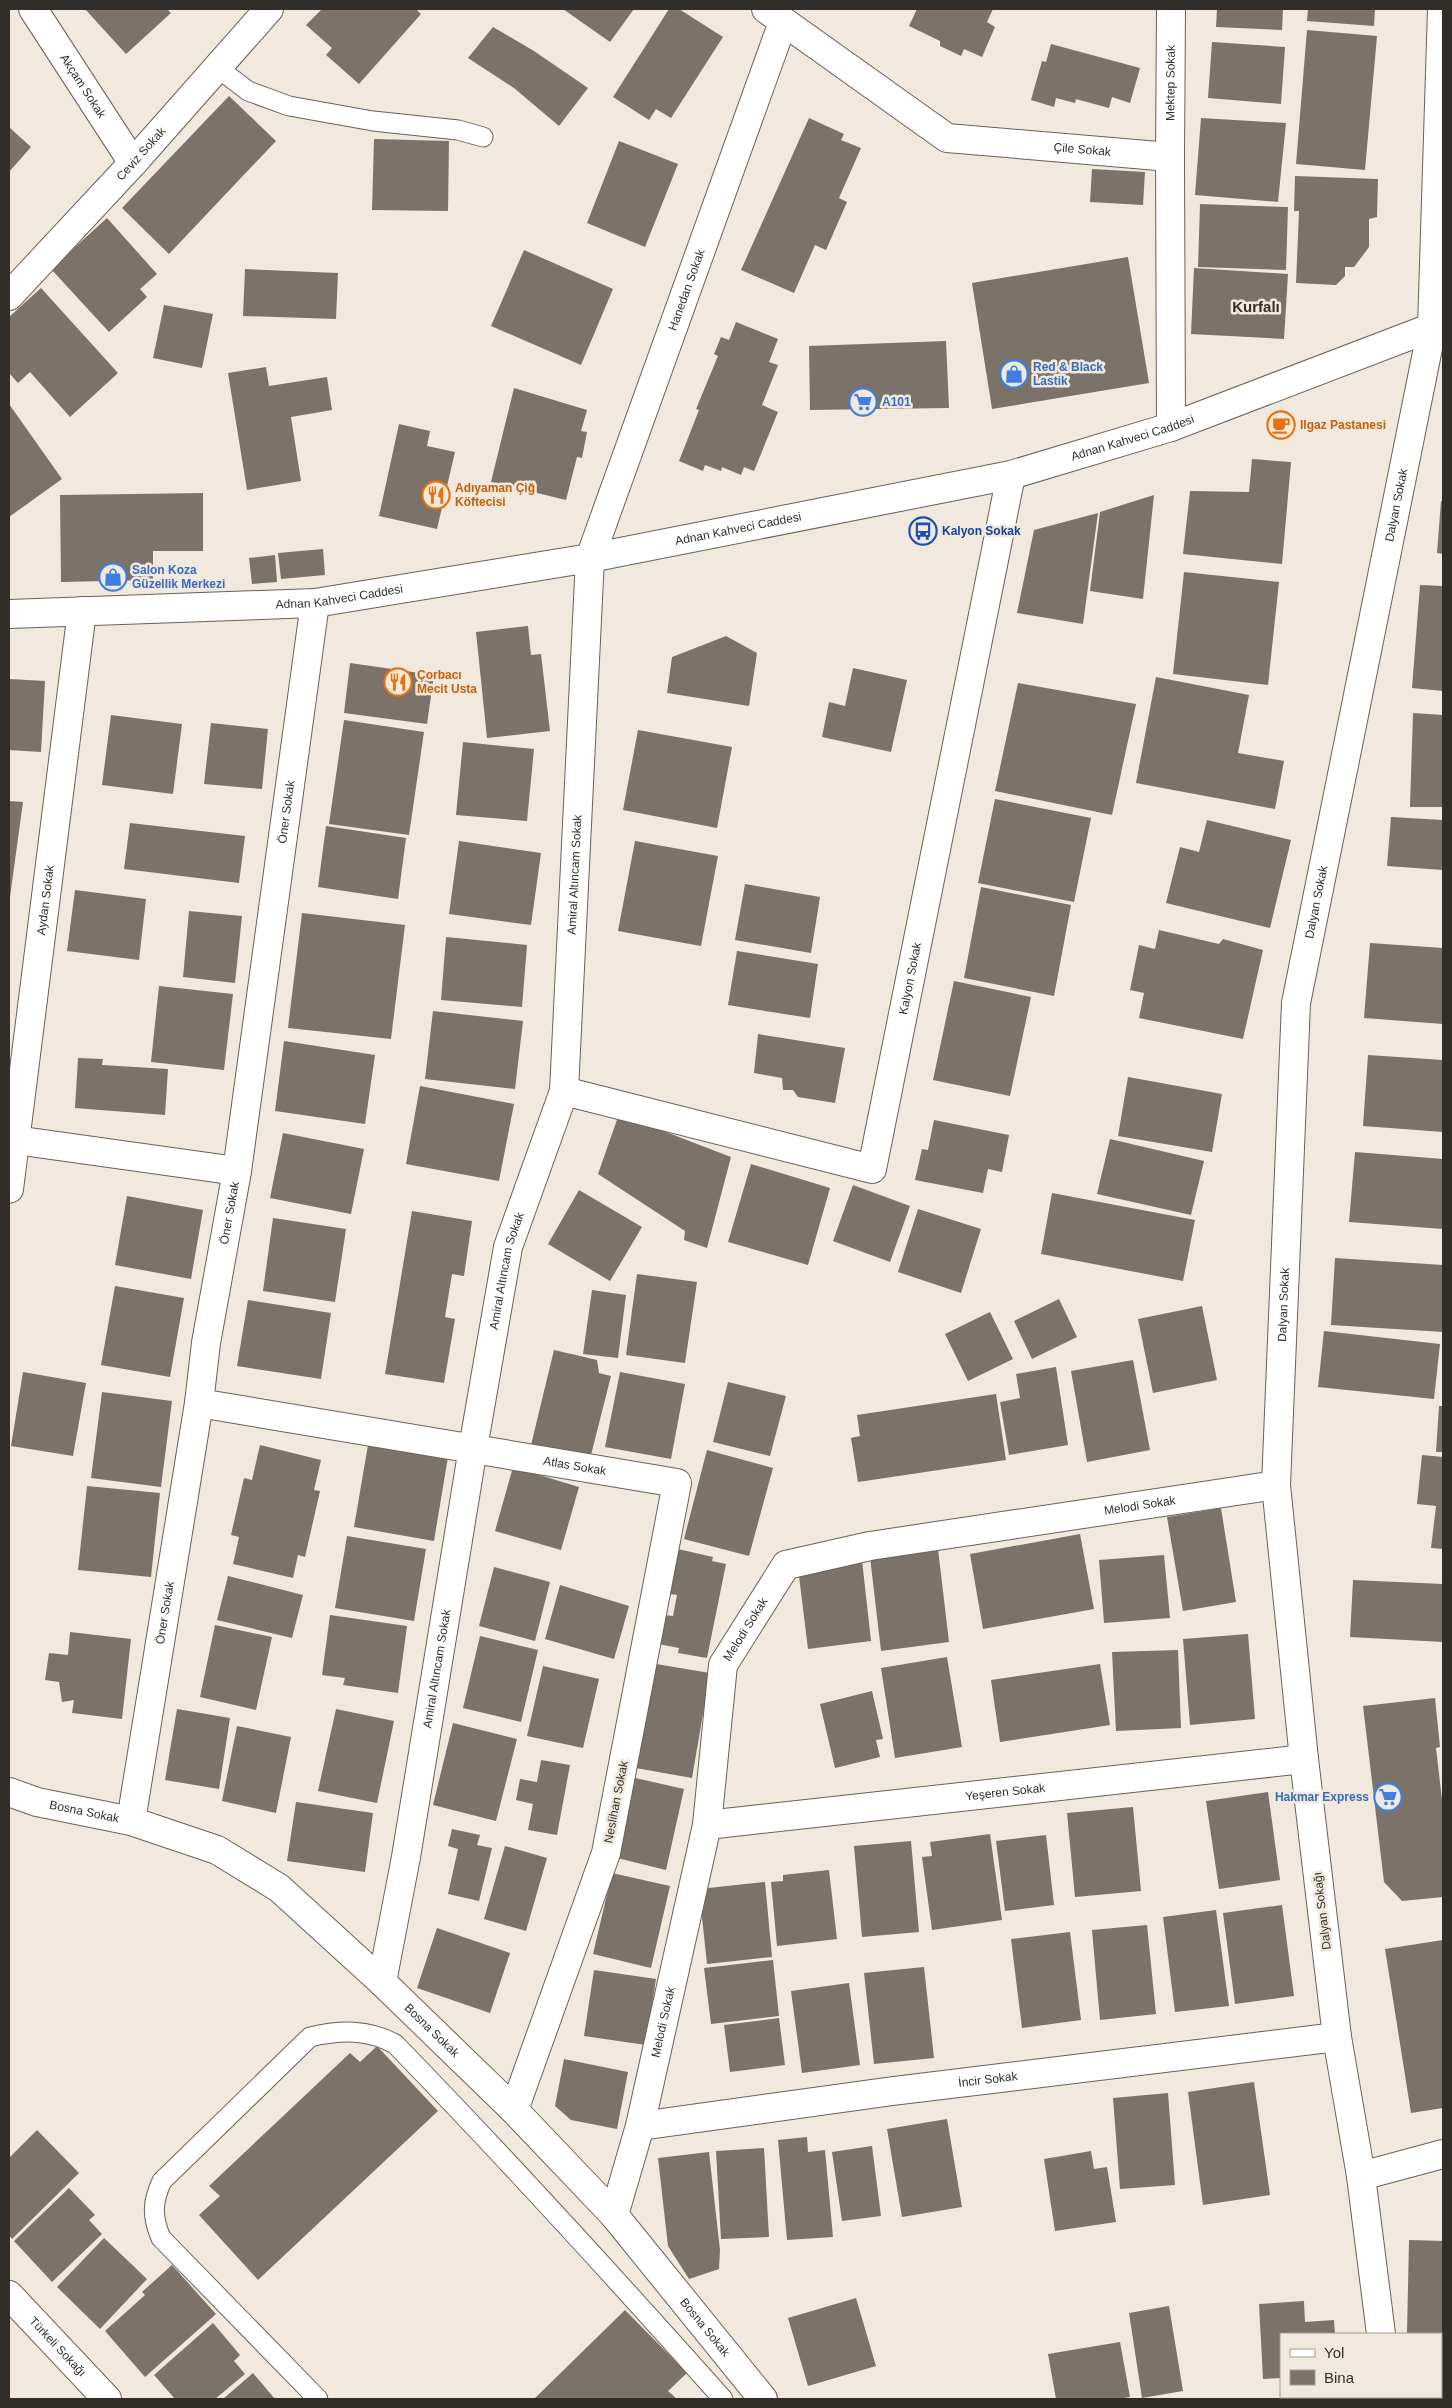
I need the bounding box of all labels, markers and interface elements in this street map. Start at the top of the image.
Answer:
street label: Mektep Sokak [1163,44,1178,121]
street label: Akçam Sokak [57,52,110,122]
street label: Ceviz Sokak [113,123,169,183]
street label: Çile Sokak [1053,140,1112,159]
street label: Hanedan Sokak [665,246,708,333]
district label: Kurfalı [1232,298,1280,315]
shop icon: Red & Black Lastik [999,359,1029,389]
place label: Red & Black Lastik [1033,360,1103,388]
supermarket icon: A101 [848,387,878,417]
place label: A101 [882,395,911,409]
cafe icon: Ilgaz Pastanesi [1266,410,1296,440]
street label: Adnan Kahveci Caddesi [1069,412,1196,464]
place label: Ilgaz Pastanesi [1300,418,1386,432]
street label: Dalyan Sokak [1382,466,1411,543]
restaurant icon: Adıyaman Çiğ Köftecisi [421,480,451,510]
place label: Adıyaman Çiğ Köftecisi [455,481,535,509]
street label: Adnan Kahveci Caddesi [674,509,803,548]
bus stop icon: Kalyon Sokak [908,516,938,546]
place label: Kalyon Sokak [942,524,1021,538]
shop icon: Salon Koza Güzellik Merkezi [98,562,128,592]
place label: Salon Koza Güzellik Merkezi [132,563,225,591]
street label: Adnan Kahveci Caddesi [275,582,404,611]
restaurant icon: Çorbacı Mecit Usta [383,667,413,697]
place label: Çorbacı Mecit Usta [417,668,477,696]
street label: Öner Sokak [275,779,298,844]
street label: Amiral Altıncam Sokak [565,813,585,935]
street label: Aydan Sokak [34,863,57,936]
street label: Dalyan Sokak [1302,863,1331,940]
street label: Kalyon Sokak [896,940,924,1016]
street label: Öner Sokak [217,1180,242,1245]
street label: Amiral Altıncam Sokak [487,1209,527,1331]
street label: Dalyan Sokak [1275,1267,1292,1342]
street label: Atlas Sokak [542,1454,608,1478]
street label: Melodi Sokak [1103,1493,1177,1518]
street label: Öner Sokak [153,1579,177,1645]
street label: Melodi Sokak [720,1594,771,1664]
street label: Amiral Altıncam Sokak [420,1607,454,1729]
street label: Neslihan Sokak [601,1759,631,1844]
street label: Yeşeren Sokak [964,1781,1047,1803]
supermarket icon: Hakmar Express [1373,1782,1403,1812]
place label: Hakmar Express [1275,1790,1369,1804]
street label: Bosna Sokak [48,1798,121,1826]
street label: Dalyan Sokağı [1310,1871,1334,1951]
street label: Melodi Sokak [648,1985,678,2059]
street label: Bosna Sokak [402,2001,463,2061]
street label: İncir Sokak [958,2069,1019,2090]
street label: Bosna Sokak [677,2295,733,2360]
street label: Türkeli Sokağı [26,2314,89,2379]
legend [1280,2333,1442,2398]
text: Yol [1324,2344,1344,2361]
text: Bina [1324,2369,1355,2386]

